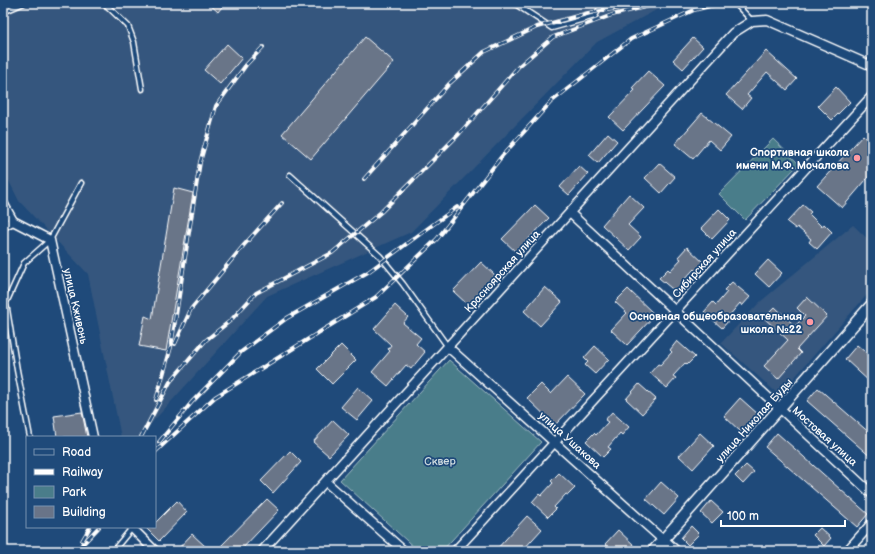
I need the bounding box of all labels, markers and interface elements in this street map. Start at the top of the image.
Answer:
place label: Спортивная школа имени М.Ф. Мочалова [736,146,850,172]
marker: Спортивная школа имени М.Ф. Мочалова [852,153,862,163]
street label: Сибирская улица [670,226,739,301]
street label: Красноярская улица [462,227,543,315]
street label: улица Кживонь [60,267,91,346]
place label: Основная общеобразовательная школа №22 [629,310,802,336]
marker: Основная общеобразовательная школа №22 [805,317,815,327]
street label: улица Николая Буды [713,376,795,465]
street label: Мостовая улица [790,404,860,469]
street label: улица Ушакова [536,409,604,472]
legend [26,436,156,528]
text: Road [62,445,91,460]
park label: Сквер [424,455,456,468]
text: Railway [62,465,104,480]
text: Park [62,485,86,500]
scale bar [721,502,845,528]
text: Building [62,505,106,520]
text: 100 m [727,509,759,524]

